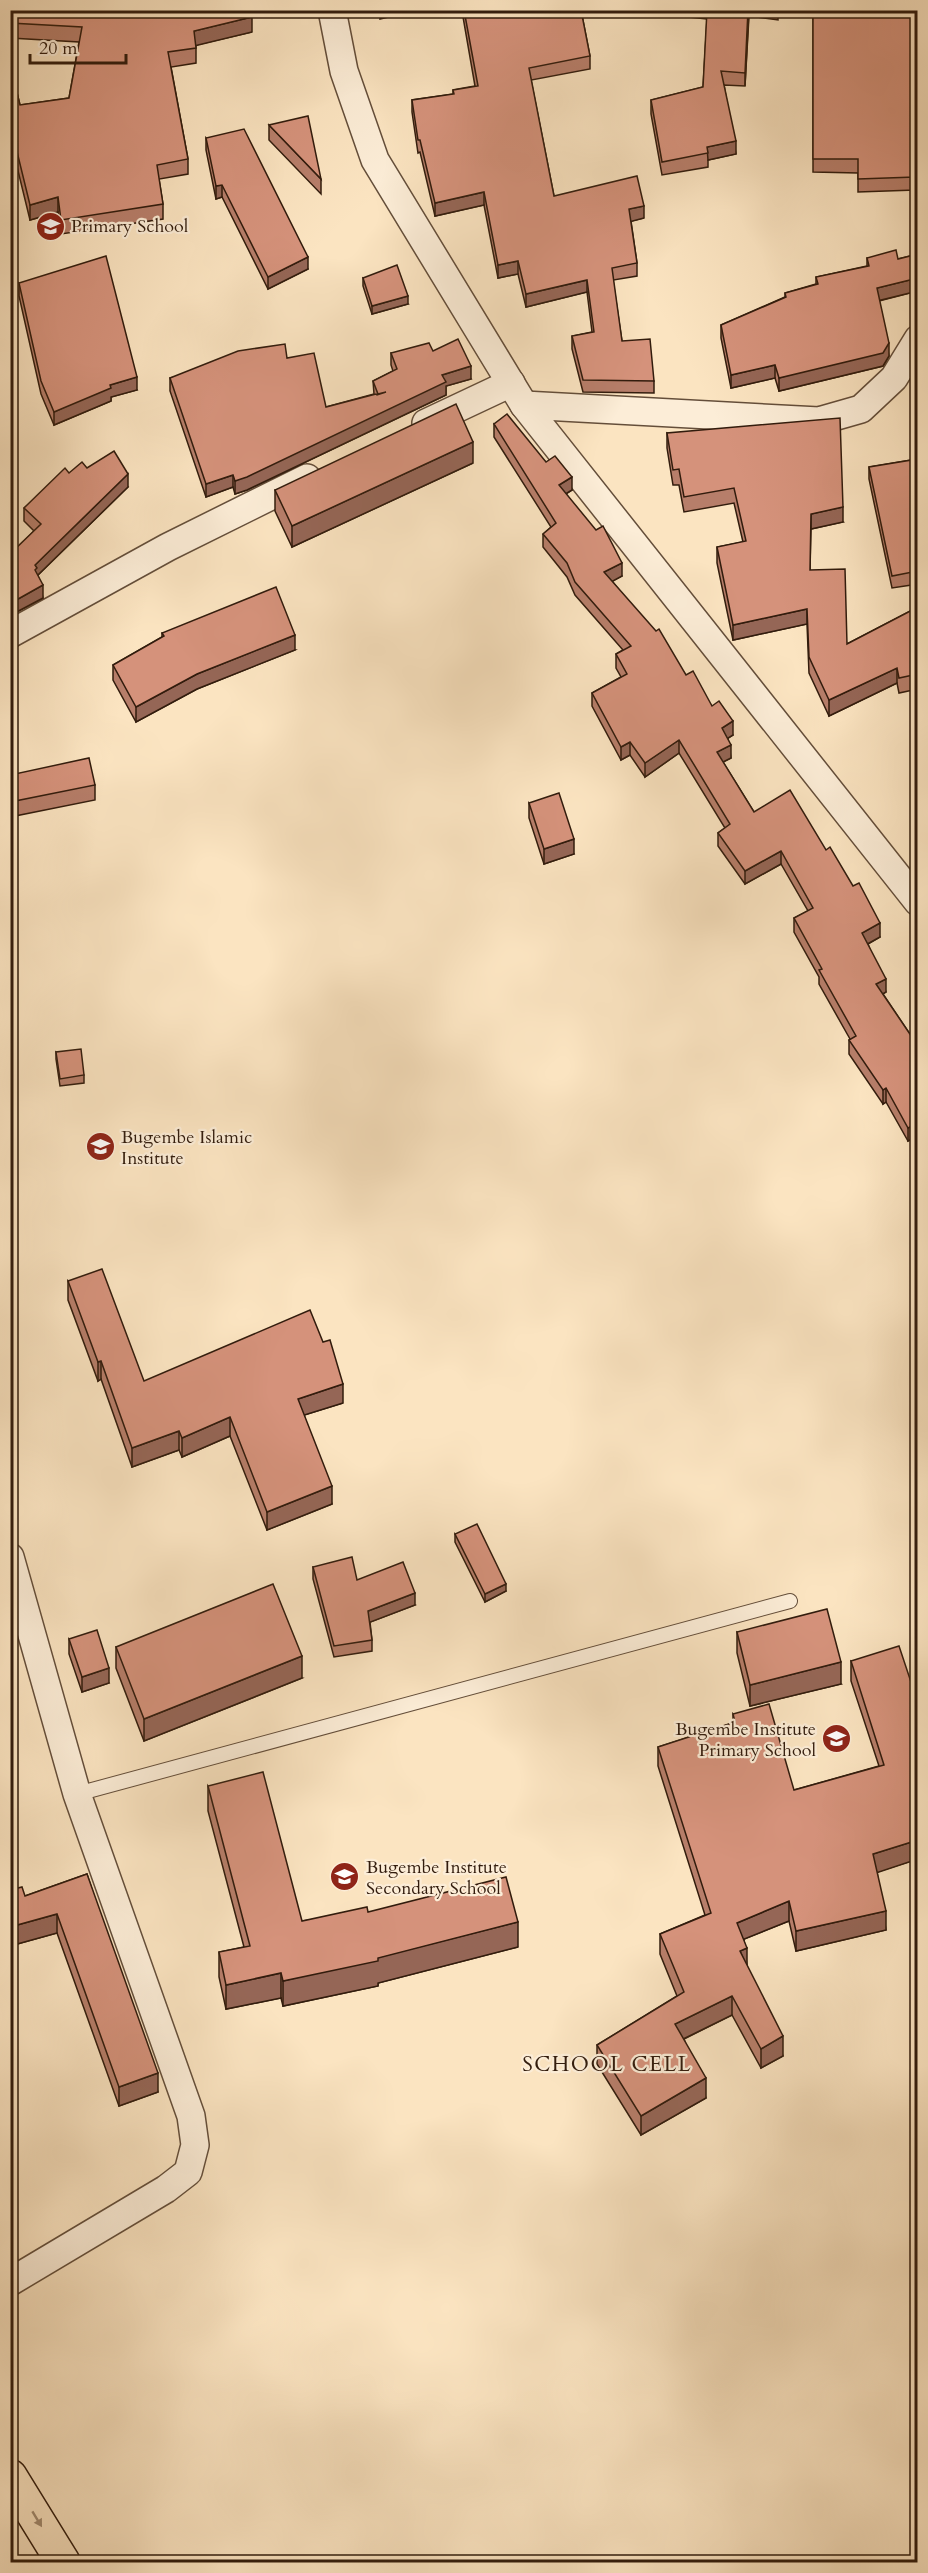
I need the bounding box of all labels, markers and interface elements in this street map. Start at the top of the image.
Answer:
scale bar [30,27,126,65]
text: 20 m [39,36,78,61]
school or university icon: Primary School [34,210,66,242]
place label: Primary School [71,214,189,239]
place label: Bugembe Islamic Institute [121,1125,252,1171]
school or university icon: Bugembe Islamic Institute [84,1131,116,1163]
place label: Bugembe Institute Primary School [675,1717,816,1763]
school or university icon: Bugembe Institute Primary School [821,1723,853,1755]
place label: Bugembe Institute Secondary School [366,1855,507,1901]
school or university icon: Bugembe Institute Secondary School [329,1861,361,1893]
district label: SCHOOL CELL [522,2050,692,2079]
one-way arrow [31,2511,42,2527]

